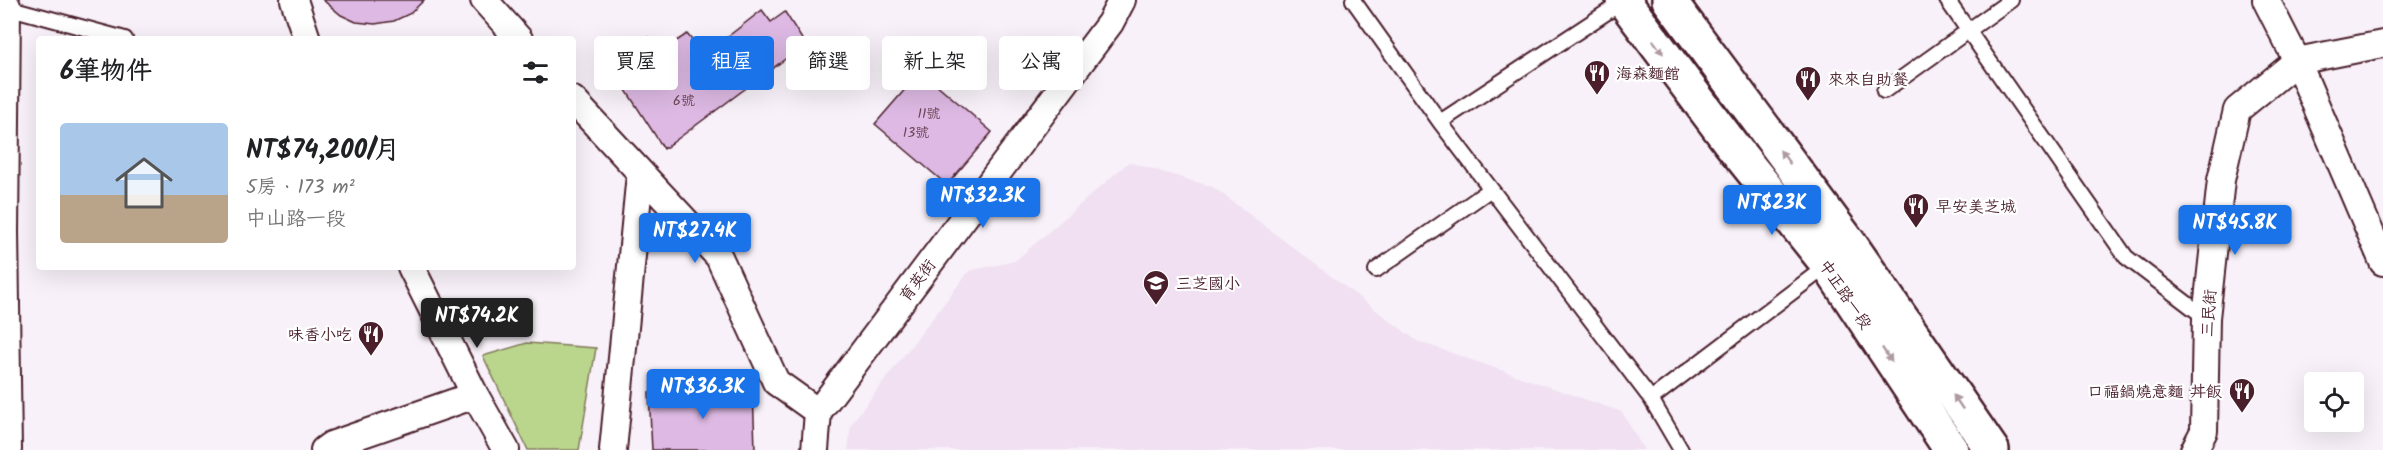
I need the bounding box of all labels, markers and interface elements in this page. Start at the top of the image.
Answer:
chip: 買屋 [594,36,678,90]
chip: 租屋 [690,36,774,90]
chip: 篩選 [786,36,870,90]
chip: 新上架 [882,36,987,90]
chip: 公寓 [999,36,1083,90]
one-way arrow [1652,39,1664,54]
text: 6筆物件 [60,51,152,93]
icon: filters [519,56,552,89]
restaurant icon: 海森麵館 [1582,58,1612,96]
place label: 海森麵館 [1616,62,1680,87]
restaurant icon: 來來自助餐 [1793,64,1823,102]
place label: 來來自助餐 [1828,68,1908,93]
house number: 6號 [673,90,695,112]
house number: 11號 [918,103,940,125]
house number: 13號 [903,122,929,144]
text: NT$74,200/月 [246,130,400,172]
icon: home [108,147,180,219]
one-way arrow [1779,149,1791,165]
text: 5房 · 173 m² [246,172,355,204]
pin: NT$32.3K [921,178,1045,229]
text: NT$32.3K [940,181,1026,213]
pin: NT$23K [1723,185,1821,236]
text: NT$23K [1737,188,1807,220]
restaurant icon: 早安美芝城 [1901,191,1931,229]
place label: 早安美芝城 [1936,195,2016,220]
text: 中山路一段 [246,204,346,236]
pin: NT$45.8K [2173,205,2297,256]
text: NT$45.8K [2193,208,2277,240]
pin: NT$27.4K [633,213,757,264]
text: NT$27.4K [653,216,737,248]
street label: 育英街 [894,254,943,308]
street label: 中正路一段 [1812,255,1877,335]
school or university icon: 三芝國小 [1141,268,1171,306]
place label: 三芝國小 [1176,272,1240,297]
street label: 三民街 [2195,288,2224,338]
pin: NT$74.2K [415,298,539,349]
text: NT$74.2K [435,301,519,333]
restaurant icon: 味香小吃 [356,319,386,357]
place label: 味香小吃 [288,323,352,348]
one-way arrow [1882,347,1893,363]
pin: NT$36.3K [641,369,765,420]
text: NT$36.3K [661,372,745,404]
map controls [2304,372,2364,432]
button: locate [2304,372,2364,432]
restaurant icon: 口福鍋燒意麵 丼飯 [2227,376,2257,414]
place label: 口福鍋燒意麵 丼飯 [2088,380,2222,405]
one-way arrow [1952,394,1964,410]

